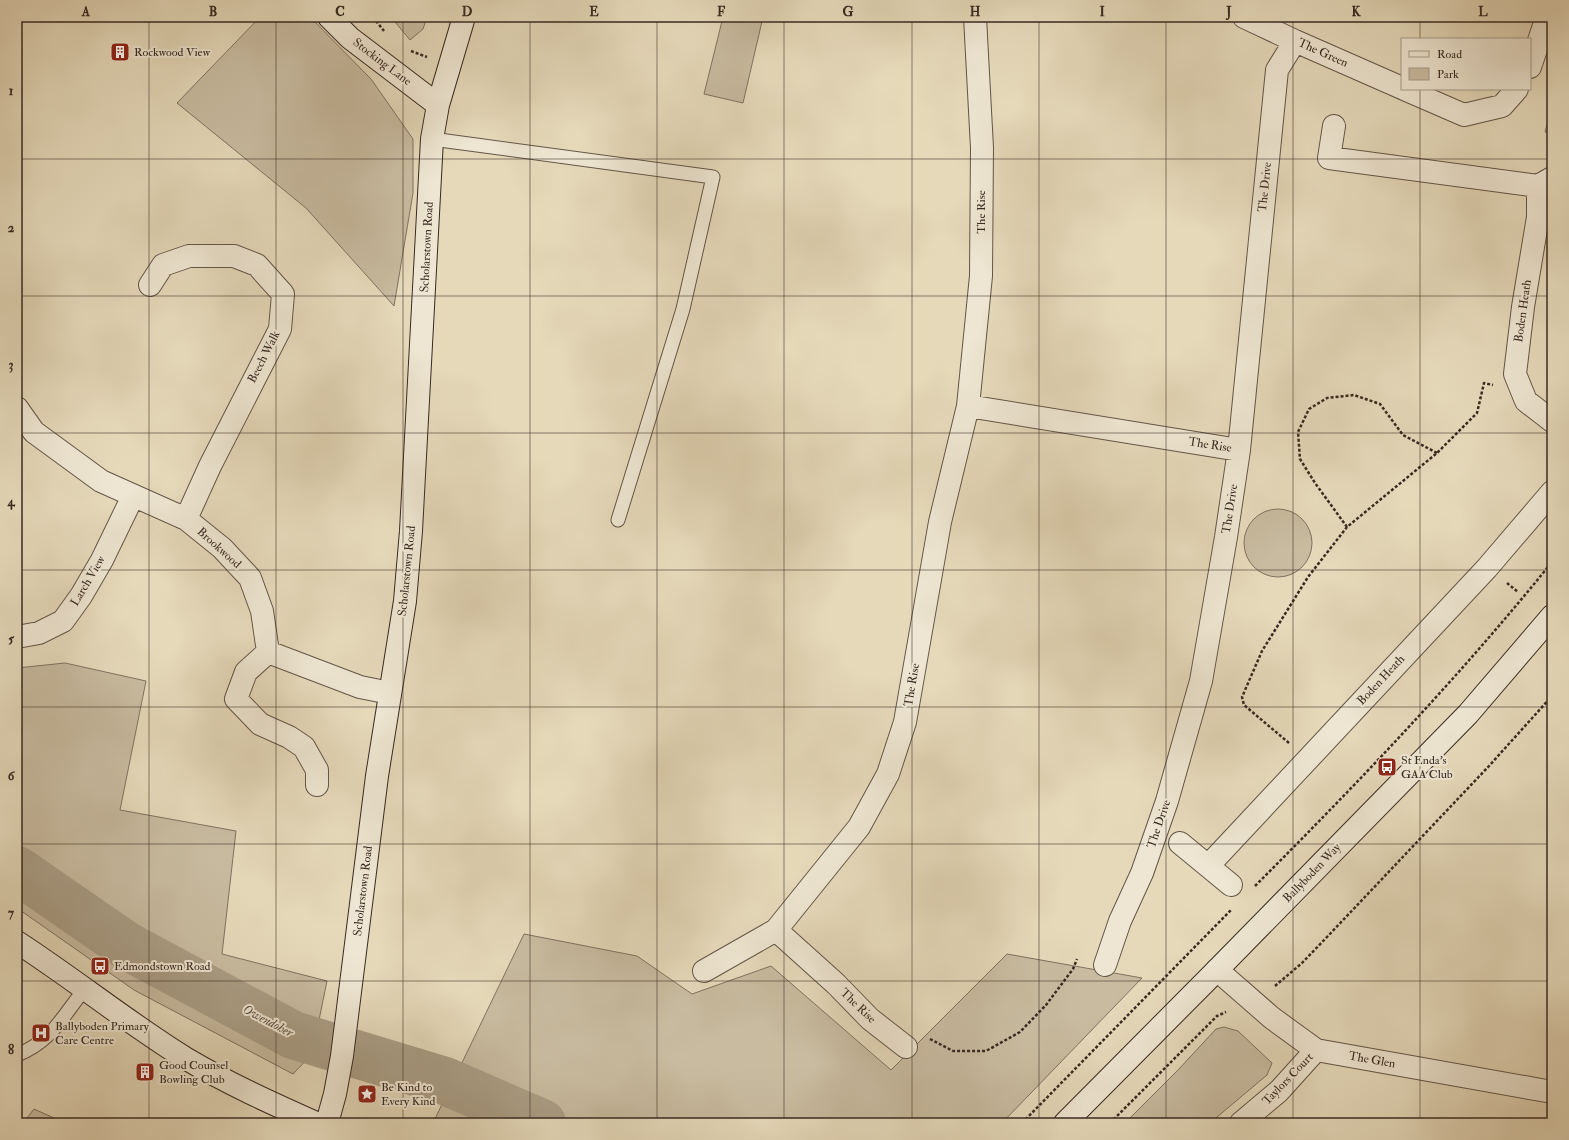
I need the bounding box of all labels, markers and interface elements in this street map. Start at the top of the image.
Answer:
text: A [81,4,91,20]
text: B [209,4,217,20]
text: C [335,4,345,20]
text: D [462,4,473,20]
text: E [589,4,599,20]
text: F [717,4,726,20]
text: G [843,4,854,20]
text: H [970,4,981,20]
text: I [1099,4,1105,20]
text: J [1225,4,1232,21]
text: K [1351,4,1361,20]
text: L [1478,4,1488,20]
street label: Stocking Lane [350,35,414,89]
street label: The Green [1296,35,1350,71]
legend [1401,38,1531,90]
building icon: Rockwood View [109,41,131,63]
place label: Rockwood View [134,45,211,60]
text: Road [1437,47,1462,62]
text: Park [1437,67,1459,82]
text: 1 [9,83,14,99]
street label: The Drive [1255,161,1275,213]
street label: The Rise [974,190,989,234]
street label: Scholarstown Road [417,201,437,293]
text: 2 [8,220,15,236]
street label: Boden Heath [1511,278,1535,343]
street label: Beech Walk [244,328,284,386]
text: 3 [9,357,14,373]
street label: The Rise [1187,434,1233,456]
street label: The Drive [1219,483,1241,535]
text: 4 [6,494,15,510]
street label: Brookwood [194,524,244,572]
street label: Scholarstown Road [395,525,419,617]
street label: Larch View [67,553,109,609]
text: 5 [8,631,14,647]
street label: Boden Heath [1354,651,1408,708]
street label: The Rise [901,662,923,708]
place label: St Enda's GAA Club [1401,753,1453,782]
bus stop icon: St Enda's GAA Club [1376,756,1398,778]
text: 6 [8,768,16,784]
street label: The Drive [1144,798,1174,850]
street label: Ballyboden Way [1280,840,1345,906]
street label: Scholarstown Road [350,845,376,937]
text: 7 [8,905,15,921]
bus stop icon: Edmondstown Road [89,955,111,977]
place label: Edmondstown Road [114,959,211,974]
street label: The Rise [837,985,879,1027]
water label: Owendoher [240,1001,297,1041]
place label: Ballyboden Primary Care Centre [55,1019,150,1048]
hospital icon: Ballyboden Primary Care Centre [30,1022,52,1044]
text: 8 [8,1042,14,1058]
street label: The Glen [1348,1049,1396,1071]
street label: Taylors Court [1259,1050,1317,1108]
place label: Good Counsel Bowling Club [159,1058,228,1087]
building icon: Good Counsel Bowling Club [134,1061,156,1083]
place label: Be Kind to Every Kind [381,1080,435,1109]
place icon: Be Kind to Every Kind [356,1083,378,1105]

